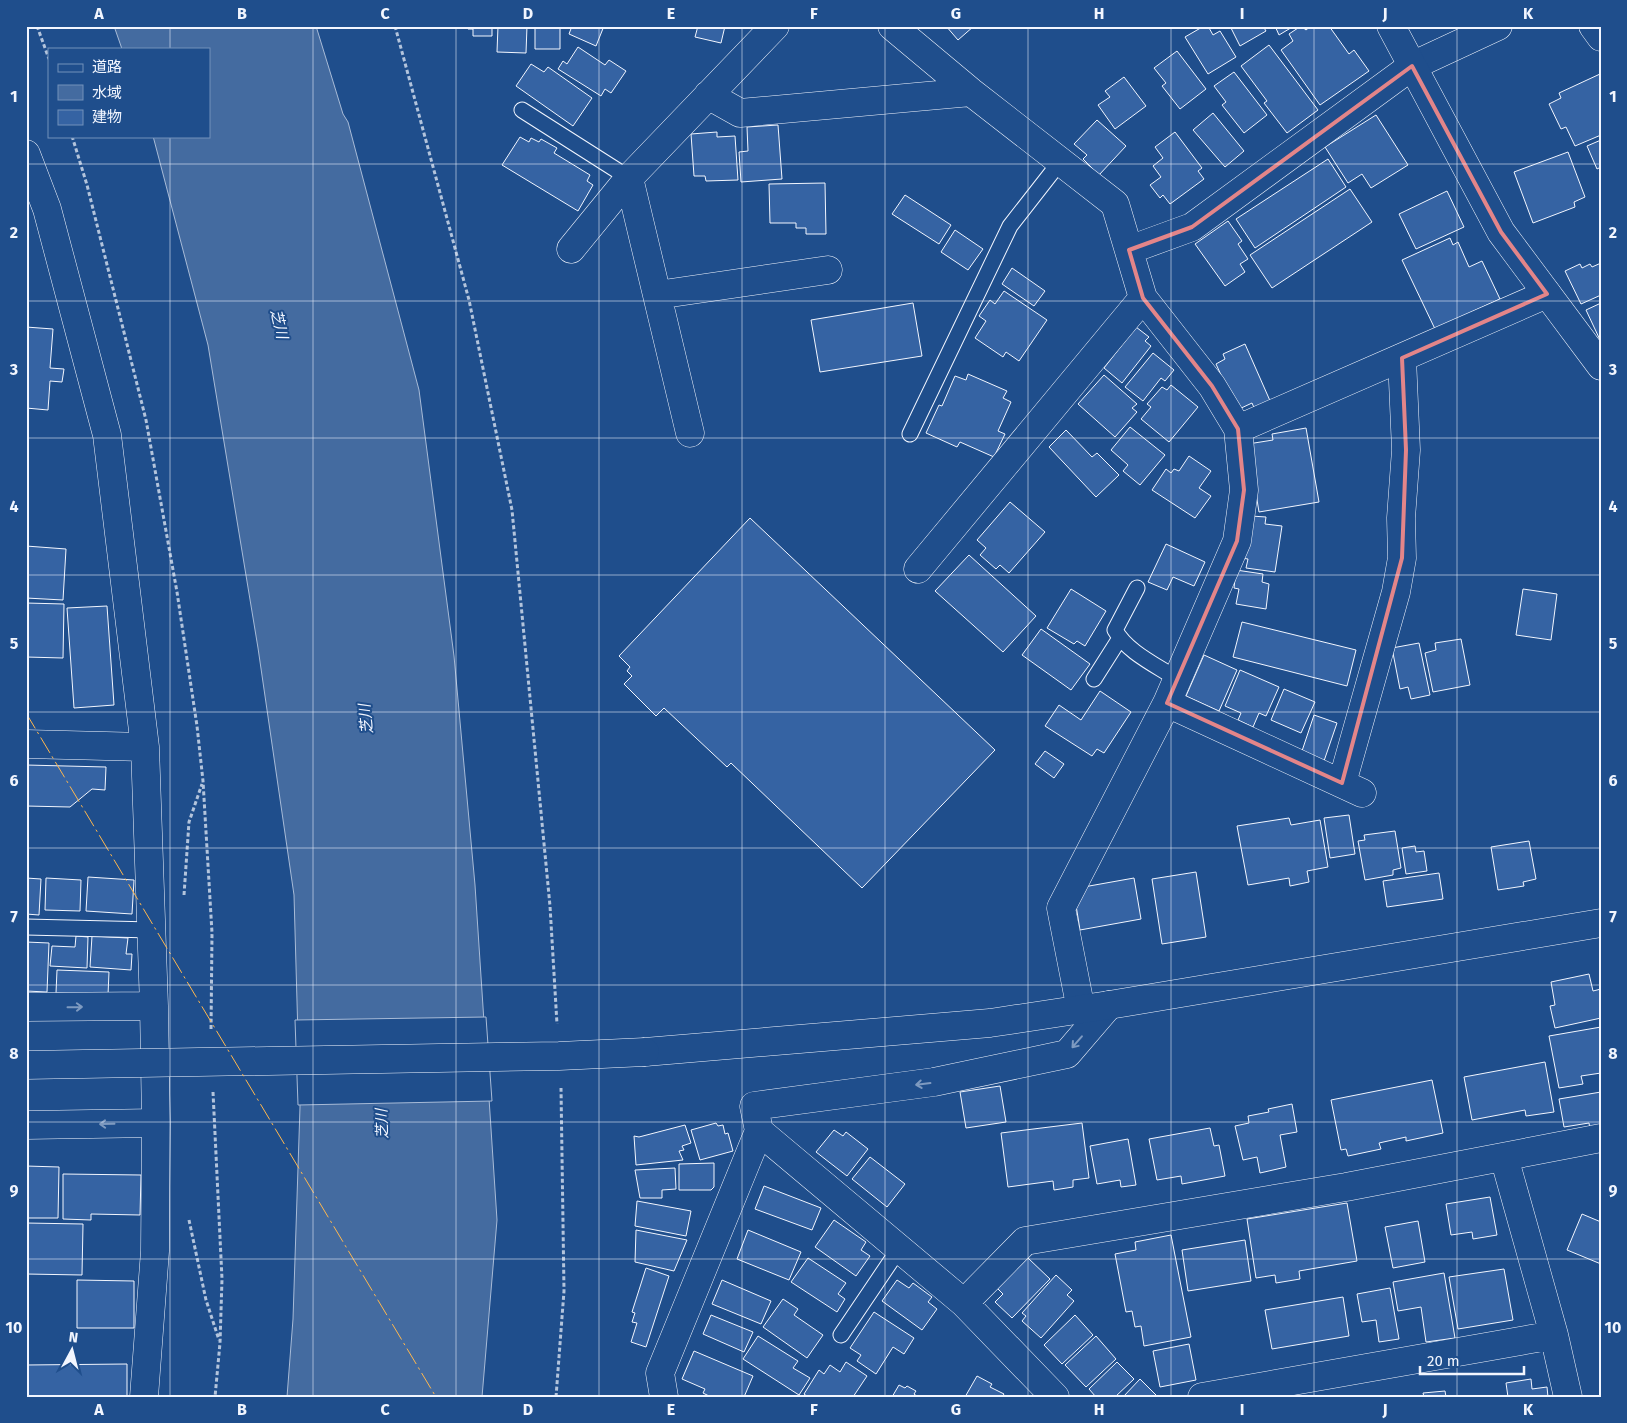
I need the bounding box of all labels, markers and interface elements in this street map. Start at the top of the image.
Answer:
text: A [93,4,104,23]
text: B [237,4,247,23]
text: C [380,4,390,23]
text: D [523,4,533,23]
text: E [667,4,675,23]
text: F [810,4,818,23]
text: G [951,4,961,23]
text: H [1094,4,1104,23]
text: I [1240,4,1244,23]
text: J [1381,4,1388,23]
text: K [1523,4,1534,23]
legend [48,48,210,138]
text: 道路 [92,58,122,76]
text: 水域 [92,84,122,102]
text: 1 [10,87,18,106]
text: 1 [1609,87,1617,106]
text: 建物 [92,108,122,126]
text: 2 [10,223,18,242]
text: 2 [1609,223,1617,242]
water label: 芝川 [267,307,292,343]
text: 3 [9,360,18,379]
text: 3 [1608,360,1617,379]
text: 4 [9,497,19,516]
text: 4 [1608,497,1618,516]
text: 5 [10,634,19,653]
text: 5 [1609,634,1618,653]
water label: 芝川 [355,701,377,735]
text: 6 [9,771,19,790]
text: 6 [1608,771,1618,790]
text: 7 [10,907,18,926]
text: 7 [1609,907,1617,926]
one-way arrow [66,1002,83,1012]
one-way arrow [1072,1036,1083,1049]
text: 8 [9,1044,19,1063]
text: 8 [1608,1044,1618,1063]
one-way arrow [916,1079,932,1089]
water label: 芝川 [372,1107,392,1139]
one-way arrow [100,1119,116,1129]
text: 9 [10,1181,19,1200]
text: 9 [1609,1181,1618,1200]
text: 10 [6,1318,22,1337]
text: 10 [1605,1318,1621,1337]
north arrow [48,1326,98,1376]
text: N [68,1329,79,1347]
scale bar [1420,1343,1523,1375]
text: 20 m [1427,1352,1460,1370]
text: A [93,1400,104,1419]
text: B [237,1400,247,1419]
text: C [380,1400,390,1419]
text: D [523,1400,533,1419]
text: E [667,1400,675,1419]
text: F [810,1400,818,1419]
text: G [951,1400,961,1419]
text: H [1094,1400,1104,1419]
text: I [1240,1400,1244,1419]
text: J [1381,1400,1388,1419]
text: K [1523,1400,1534,1419]

